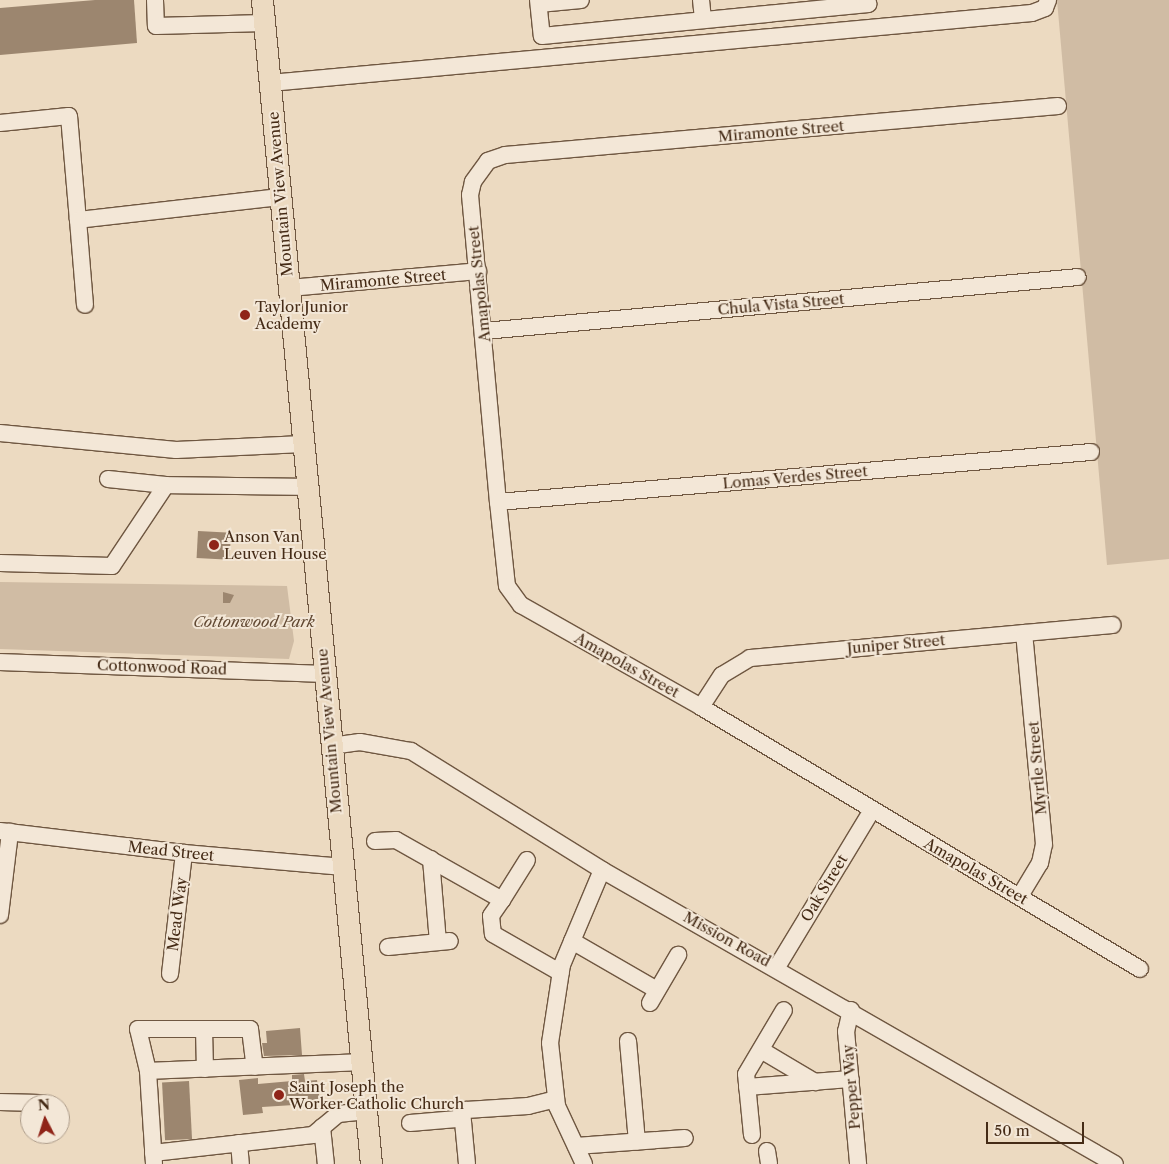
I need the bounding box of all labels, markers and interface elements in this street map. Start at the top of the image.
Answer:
street label: Mountain View Avenue [264,110,296,278]
street label: Miramonte Street [717,117,845,145]
street label: Amapolas Street [464,225,494,343]
street label: Miramonte Street [319,266,447,294]
street label: Chula Vista Street [716,289,846,319]
place label: Taylor Junior Academy [255,297,348,332]
marker: Taylor Junior Academy [239,309,251,321]
street label: Lomas Verdes Street [721,462,869,492]
place label: Anson Van Leuven House [224,527,327,562]
marker: Anson Van Leuven House [208,539,220,551]
park label: Cottonwood Park [193,613,315,631]
street label: Amapolas Street [572,629,682,701]
street label: Juniper Street [846,631,946,657]
street label: Mountain View Avenue [313,647,345,815]
street label: Cottonwood Road [97,656,227,678]
street label: Myrtle Street [1024,720,1050,816]
street label: Amapolas Street [921,834,1031,908]
street label: Mead Street [127,838,215,864]
street label: Oak Street [797,851,851,925]
street label: Mead Way [163,876,191,952]
street label: Mission Road [680,908,774,970]
street label: Pepper Way [838,1043,864,1131]
place label: Saint Joseph the Worker Catholic Church [289,1077,464,1112]
marker: Saint Joseph the Worker Catholic Church [273,1089,285,1101]
north arrow [20,1094,70,1144]
text: N [37,1096,51,1115]
scale bar [989,1112,1086,1144]
text: 50 m [994,1121,1030,1140]

